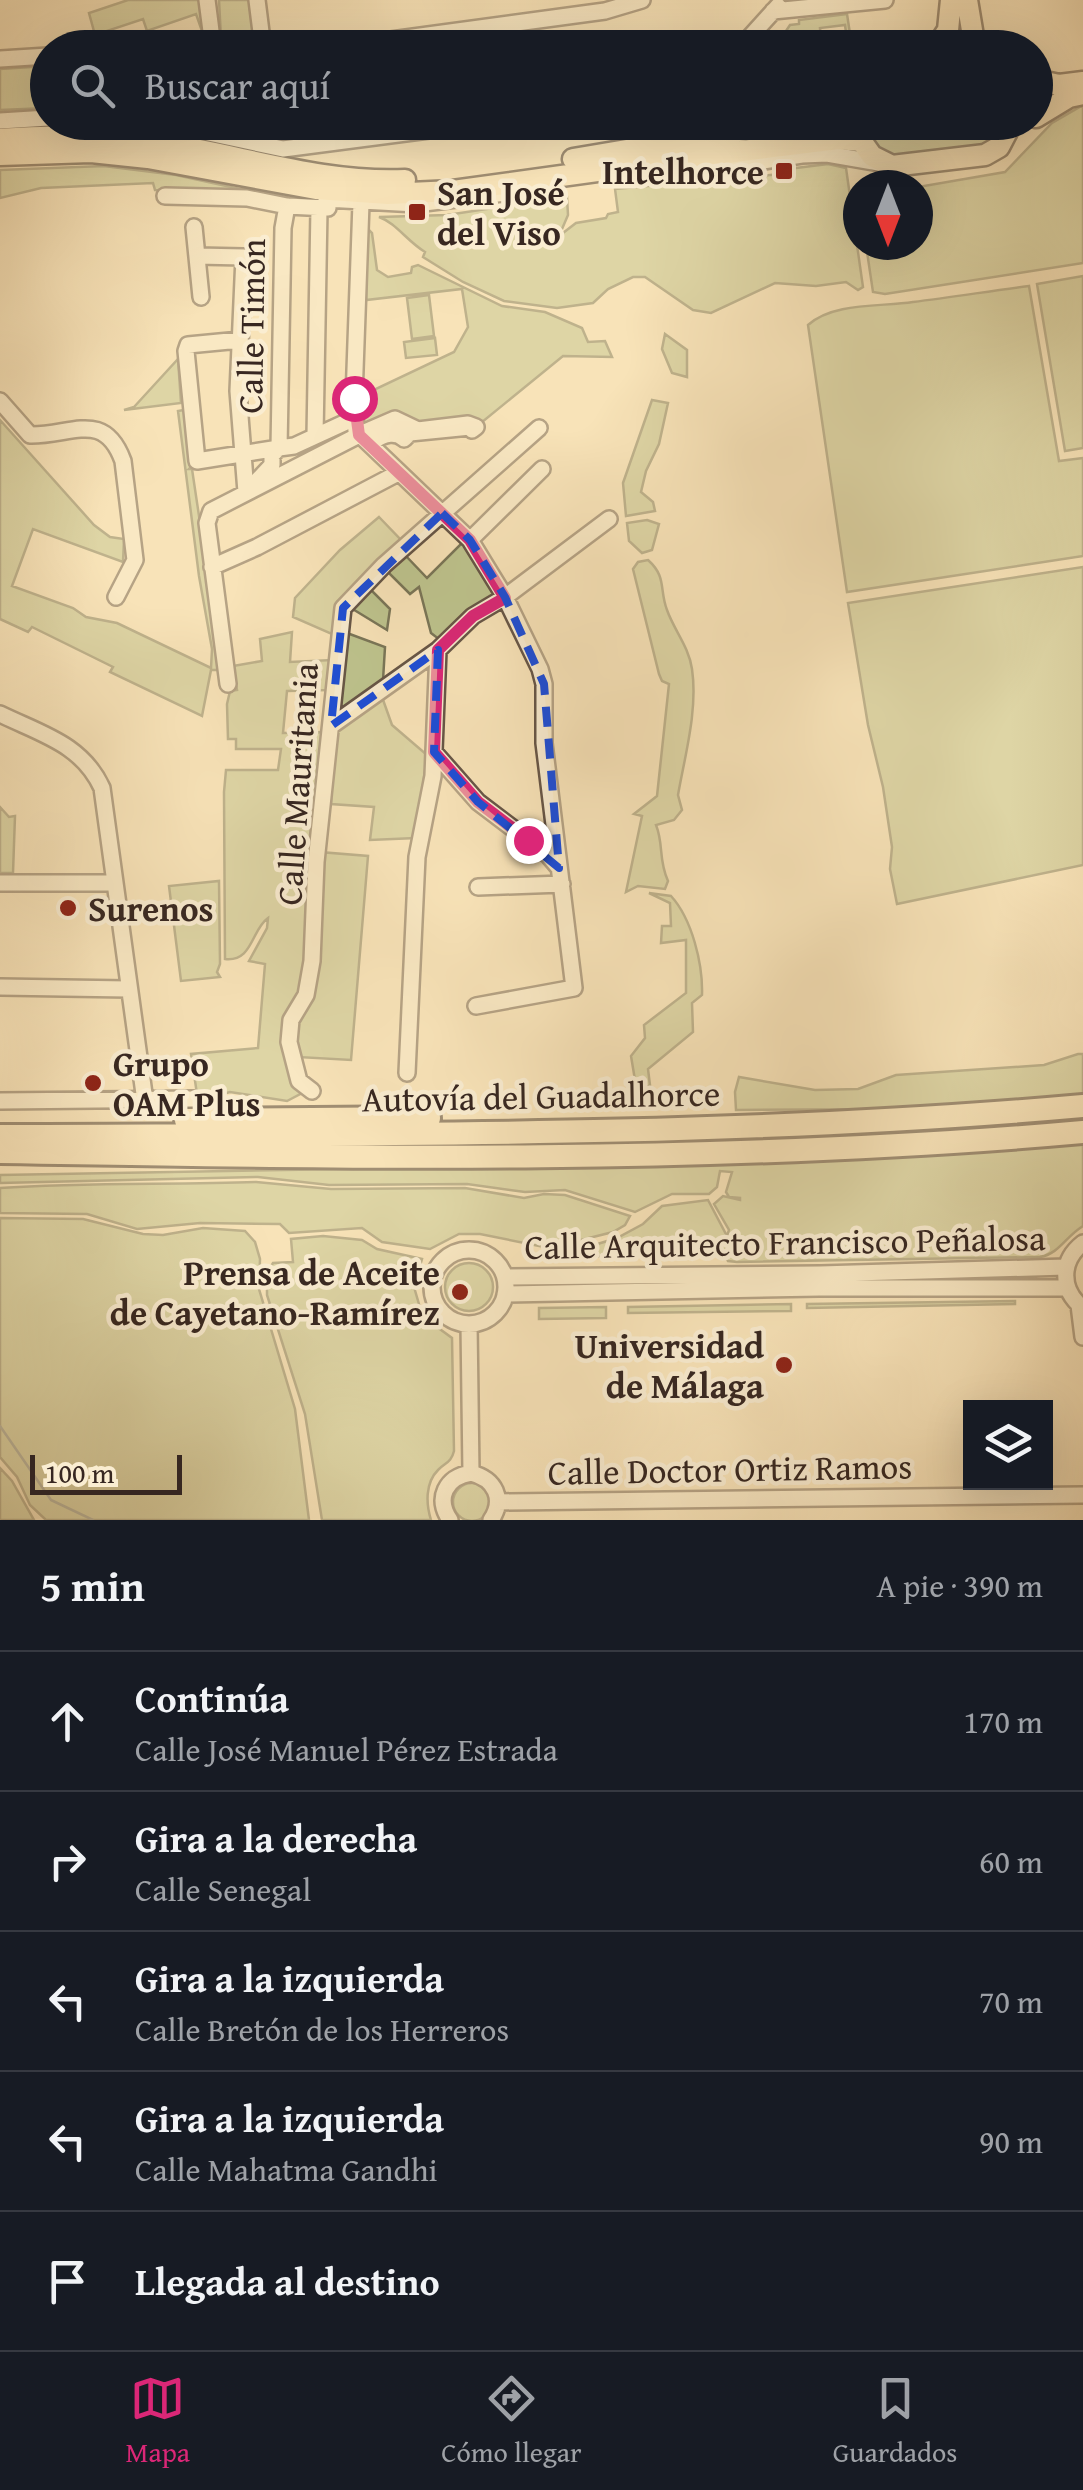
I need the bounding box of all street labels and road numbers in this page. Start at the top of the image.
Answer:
street label: Calle Timón [224,238,278,414]
street label: Calle Mauritania [263,661,331,907]
street label: Autovía del Guadalhorce [361,1067,721,1125]
street label: Calle Arquitecto Francisco Peñalosa [524,1212,1046,1272]
street label: Calle Doctor Ortiz Ramos [547,1440,913,1498]

